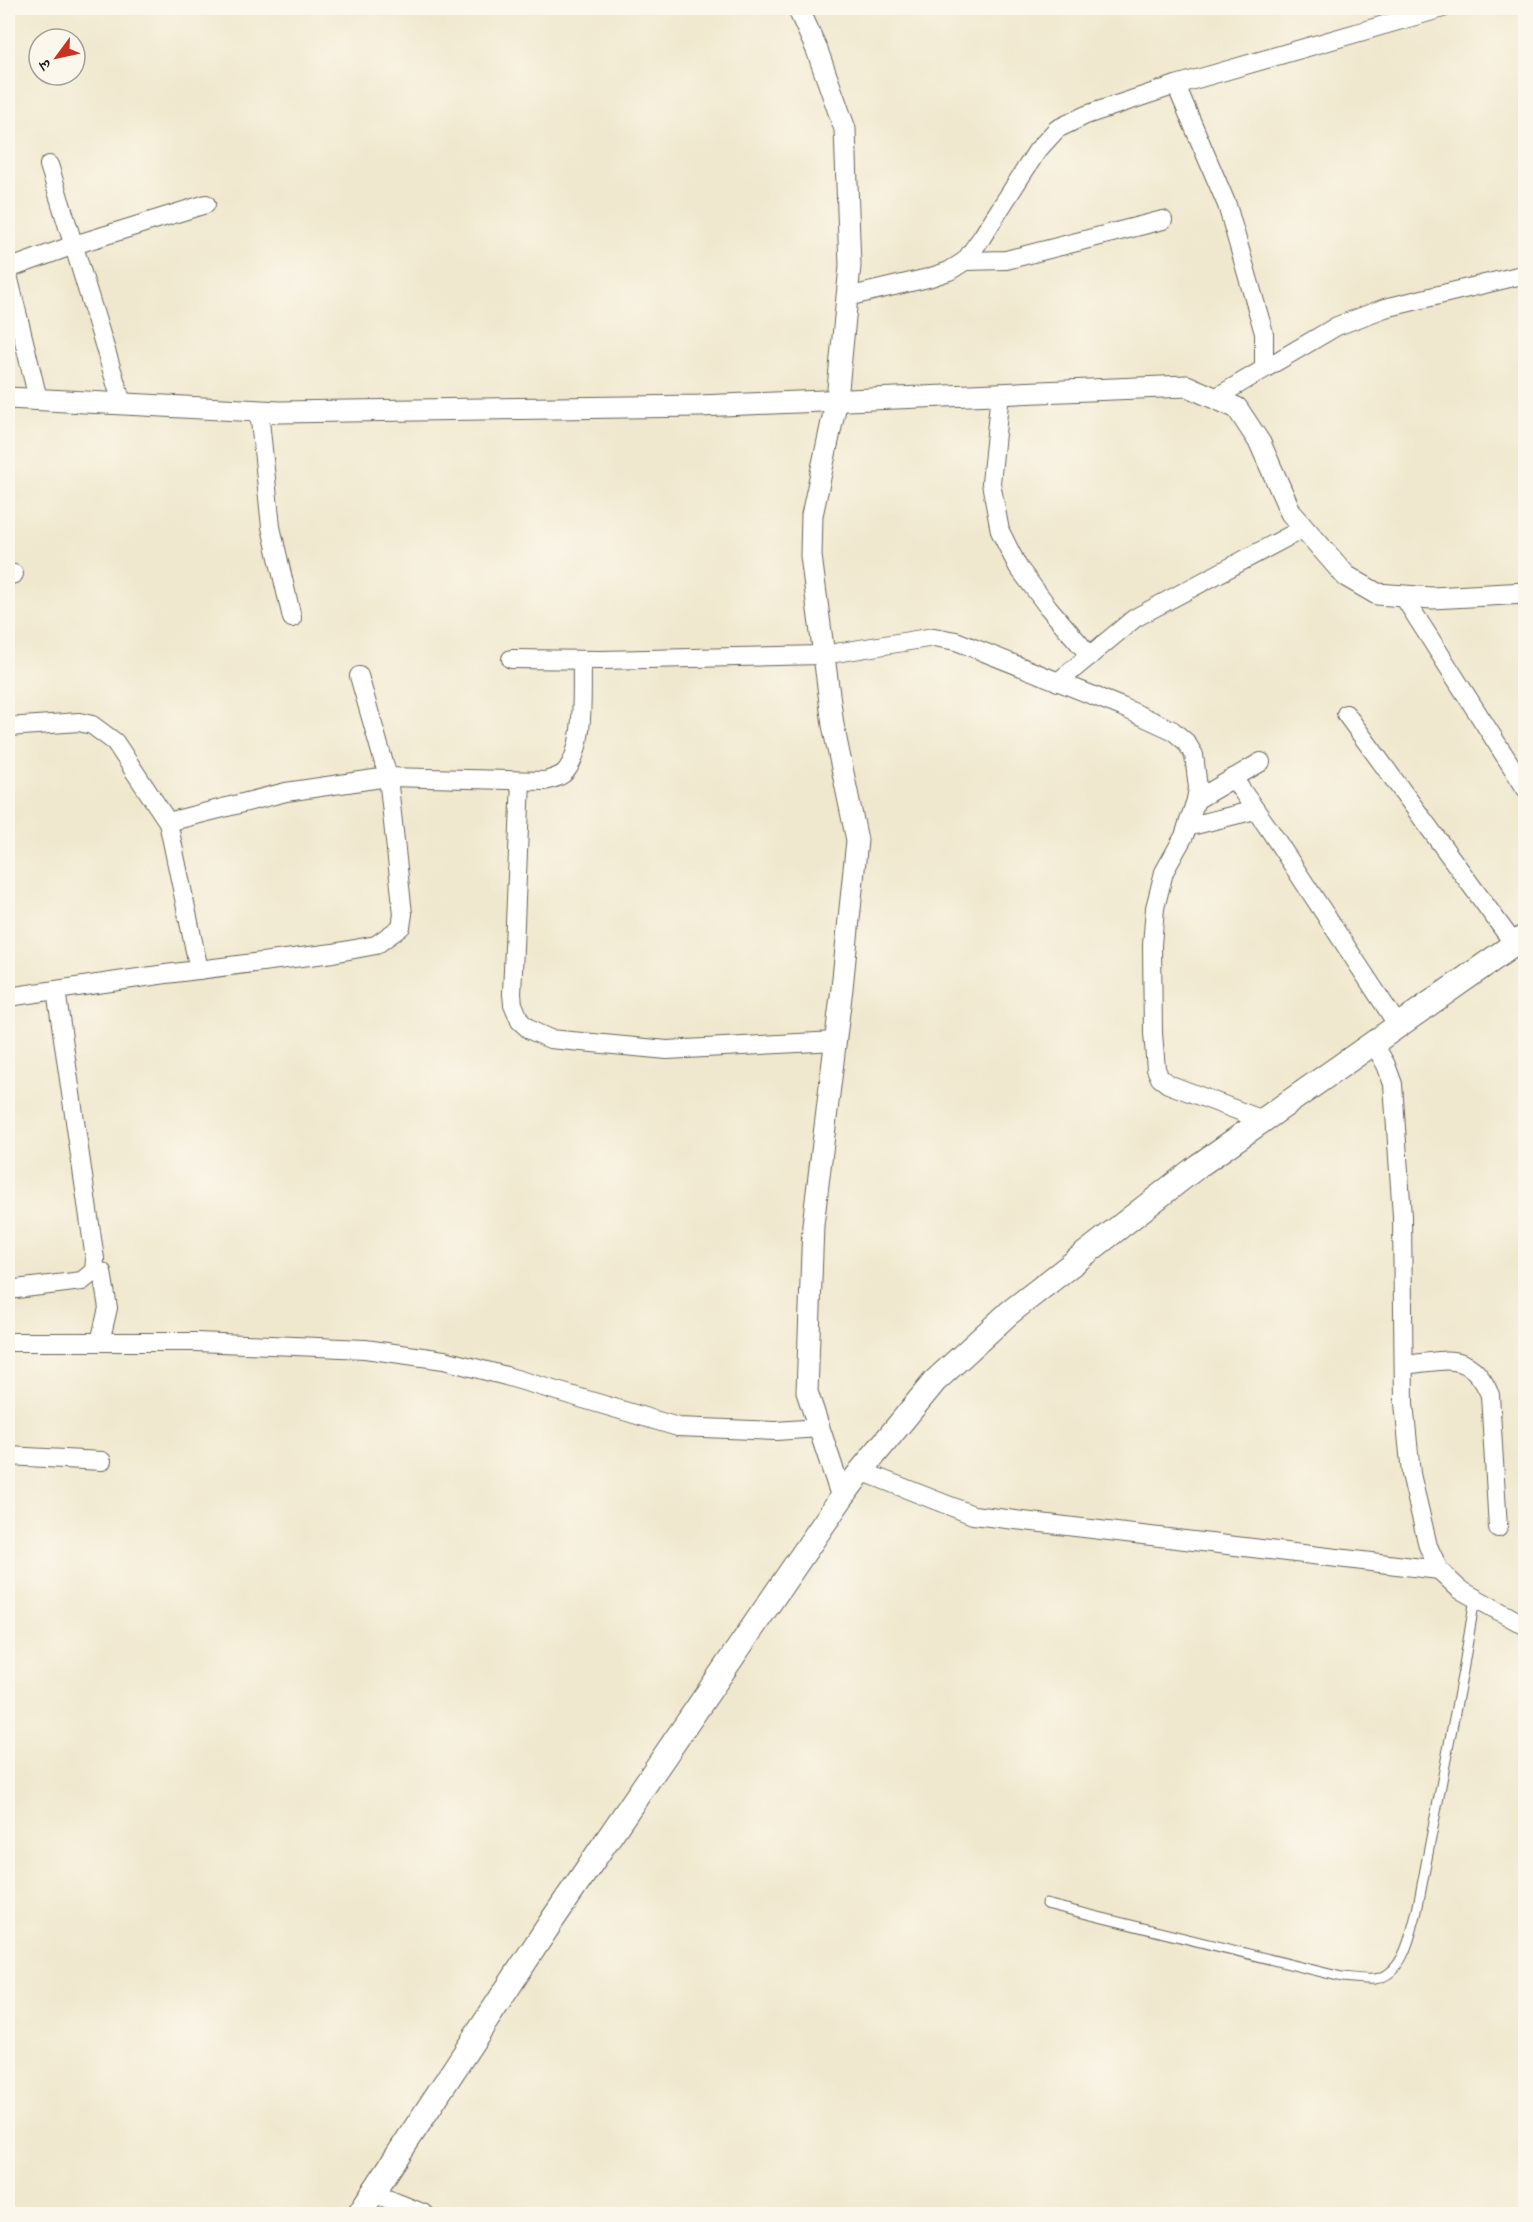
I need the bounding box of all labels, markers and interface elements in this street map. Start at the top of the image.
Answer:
north arrow [27,27,87,87]
text: उ [34,54,56,74]

